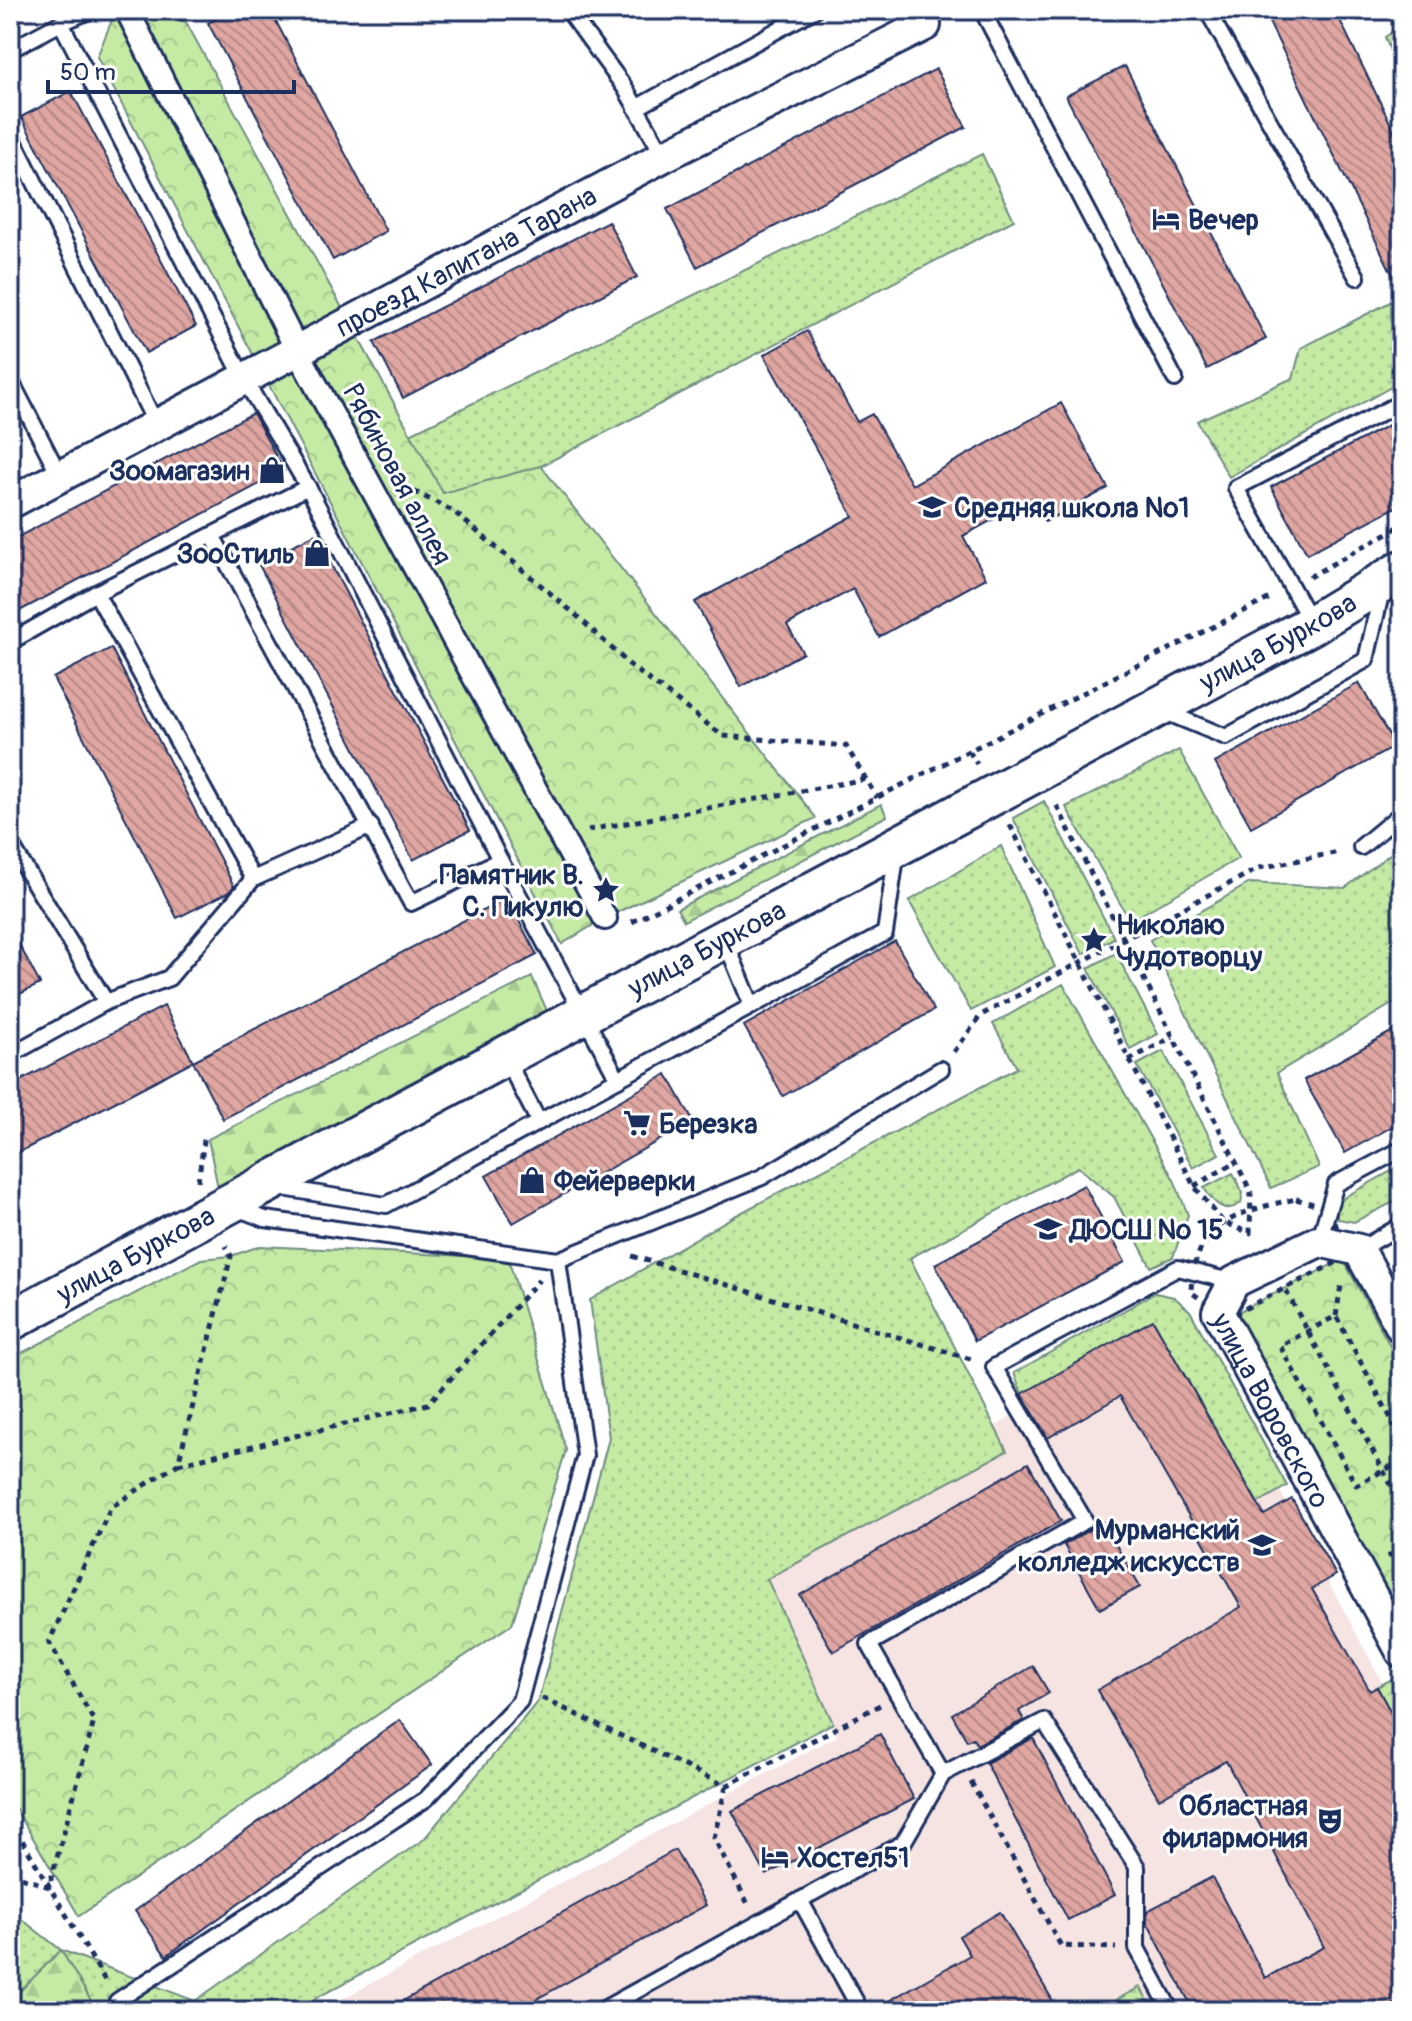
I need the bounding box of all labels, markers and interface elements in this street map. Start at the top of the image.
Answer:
scale bar [48,44,294,94]
text: 50 m [60,58,116,87]
street label: проезд Капитана Тарана [330,179,603,346]
place label: Вечер [1188,203,1259,238]
hotel icon: Вечер [1151,204,1181,234]
street label: Рябиновая аллея [334,378,459,571]
place label: Зоомагазин [109,454,250,489]
shop icon: Зоомагазин [257,455,287,485]
place label: Средняя школа №1 [954,491,1190,526]
school or university icon: Средняя школа №1 [917,492,947,522]
place label: ЗооСтиль [177,537,295,572]
shop icon: ЗооСтиль [302,538,332,568]
street label: улица Буркова [1193,586,1363,701]
place label: Памятник В. С. Пикулю [440,858,584,925]
place icon: Памятник В. С. Пикулю [591,875,621,905]
street label: улица Буркова [621,893,792,1007]
place label: Николаю Чудотворцу [1116,908,1262,975]
place icon: Николаю Чудотворцу [1079,925,1109,955]
place label: Березка [659,1107,758,1142]
supermarket icon: Березка [622,1108,652,1138]
place label: Фейерверки [553,1164,695,1199]
shop icon: Фейерверки [517,1165,547,1195]
street label: улица Буркова [50,1199,221,1312]
place label: ДЮСШ № 15 [1068,1213,1223,1248]
school or university icon: ДЮСШ № 15 [1033,1214,1063,1244]
street label: улица Воровского [1202,1306,1337,1515]
place label: Мурманский колледж искусств [1018,1513,1240,1580]
school or university icon: Мурманский колледж искусств [1247,1530,1277,1560]
place label: Областная филармония [1162,1789,1308,1856]
theatre icon: Областная филармония [1315,1806,1345,1836]
place label: Хостел51 [797,1841,909,1876]
hotel icon: Хостел51 [760,1842,790,1872]

